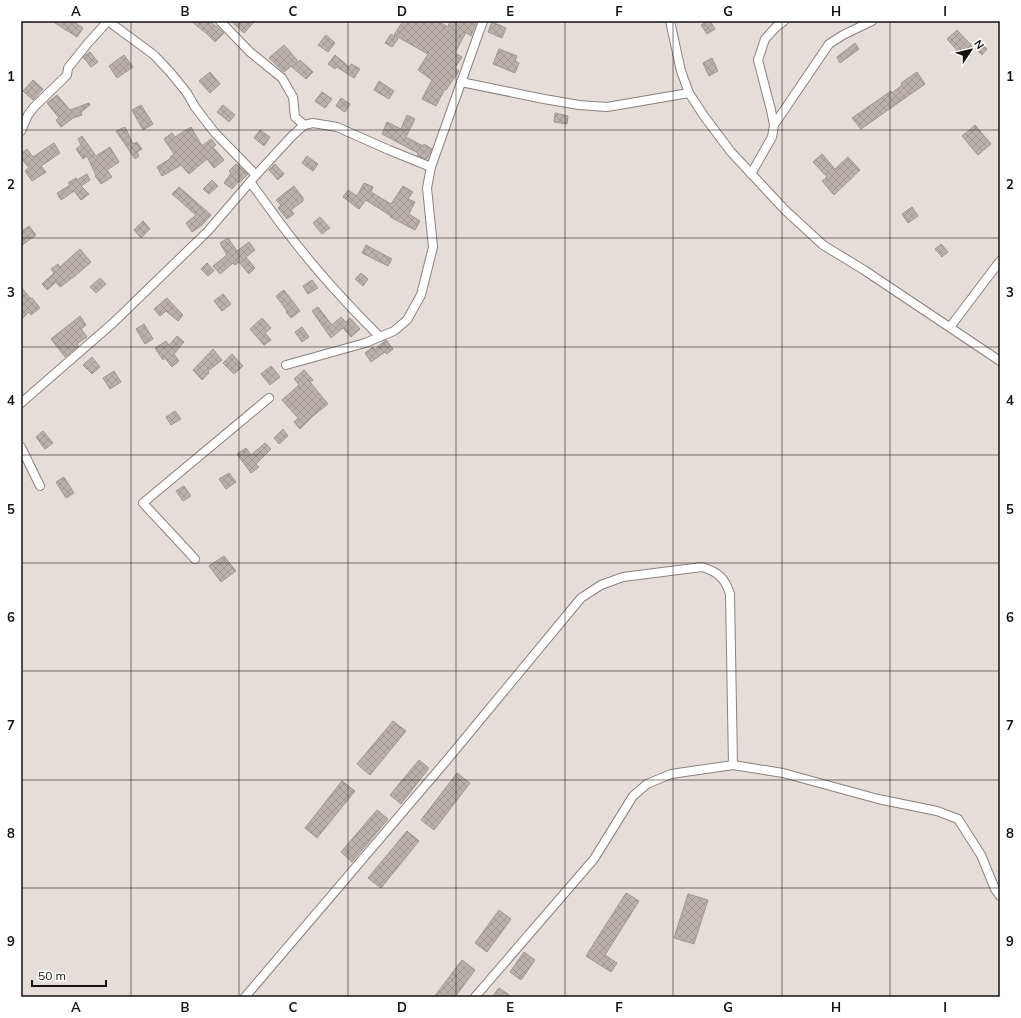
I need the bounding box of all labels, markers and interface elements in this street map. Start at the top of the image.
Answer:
text: A [71,3,81,19]
text: B [181,3,190,19]
text: C [289,3,298,19]
text: D [397,3,407,19]
text: E [506,3,514,19]
text: F [615,3,623,19]
text: G [723,3,733,19]
text: H [831,3,841,19]
text: I [943,3,947,19]
north arrow [951,30,991,70]
text: N [971,37,987,52]
text: 1 [7,68,15,84]
text: 1 [1006,68,1014,84]
text: 2 [7,176,15,192]
text: 2 [1006,176,1014,192]
text: 3 [7,284,15,300]
text: 3 [1006,284,1014,300]
text: 4 [7,392,15,408]
text: 4 [1006,392,1014,408]
text: 5 [7,501,15,517]
text: 5 [1006,501,1014,517]
text: 6 [7,609,15,625]
text: 6 [1006,609,1014,625]
text: 7 [7,717,15,733]
text: 7 [1006,717,1014,733]
text: 8 [7,825,15,841]
text: 8 [1006,825,1014,841]
text: 9 [7,933,15,949]
text: 9 [1006,933,1014,949]
scale bar [32,962,106,988]
text: 50 m [38,968,66,983]
text: A [71,999,81,1015]
text: B [181,999,190,1015]
text: C [289,999,298,1015]
text: D [397,999,407,1015]
text: E [506,999,514,1015]
text: F [615,999,623,1015]
text: G [723,999,733,1015]
text: H [831,999,841,1015]
text: I [943,999,947,1015]

